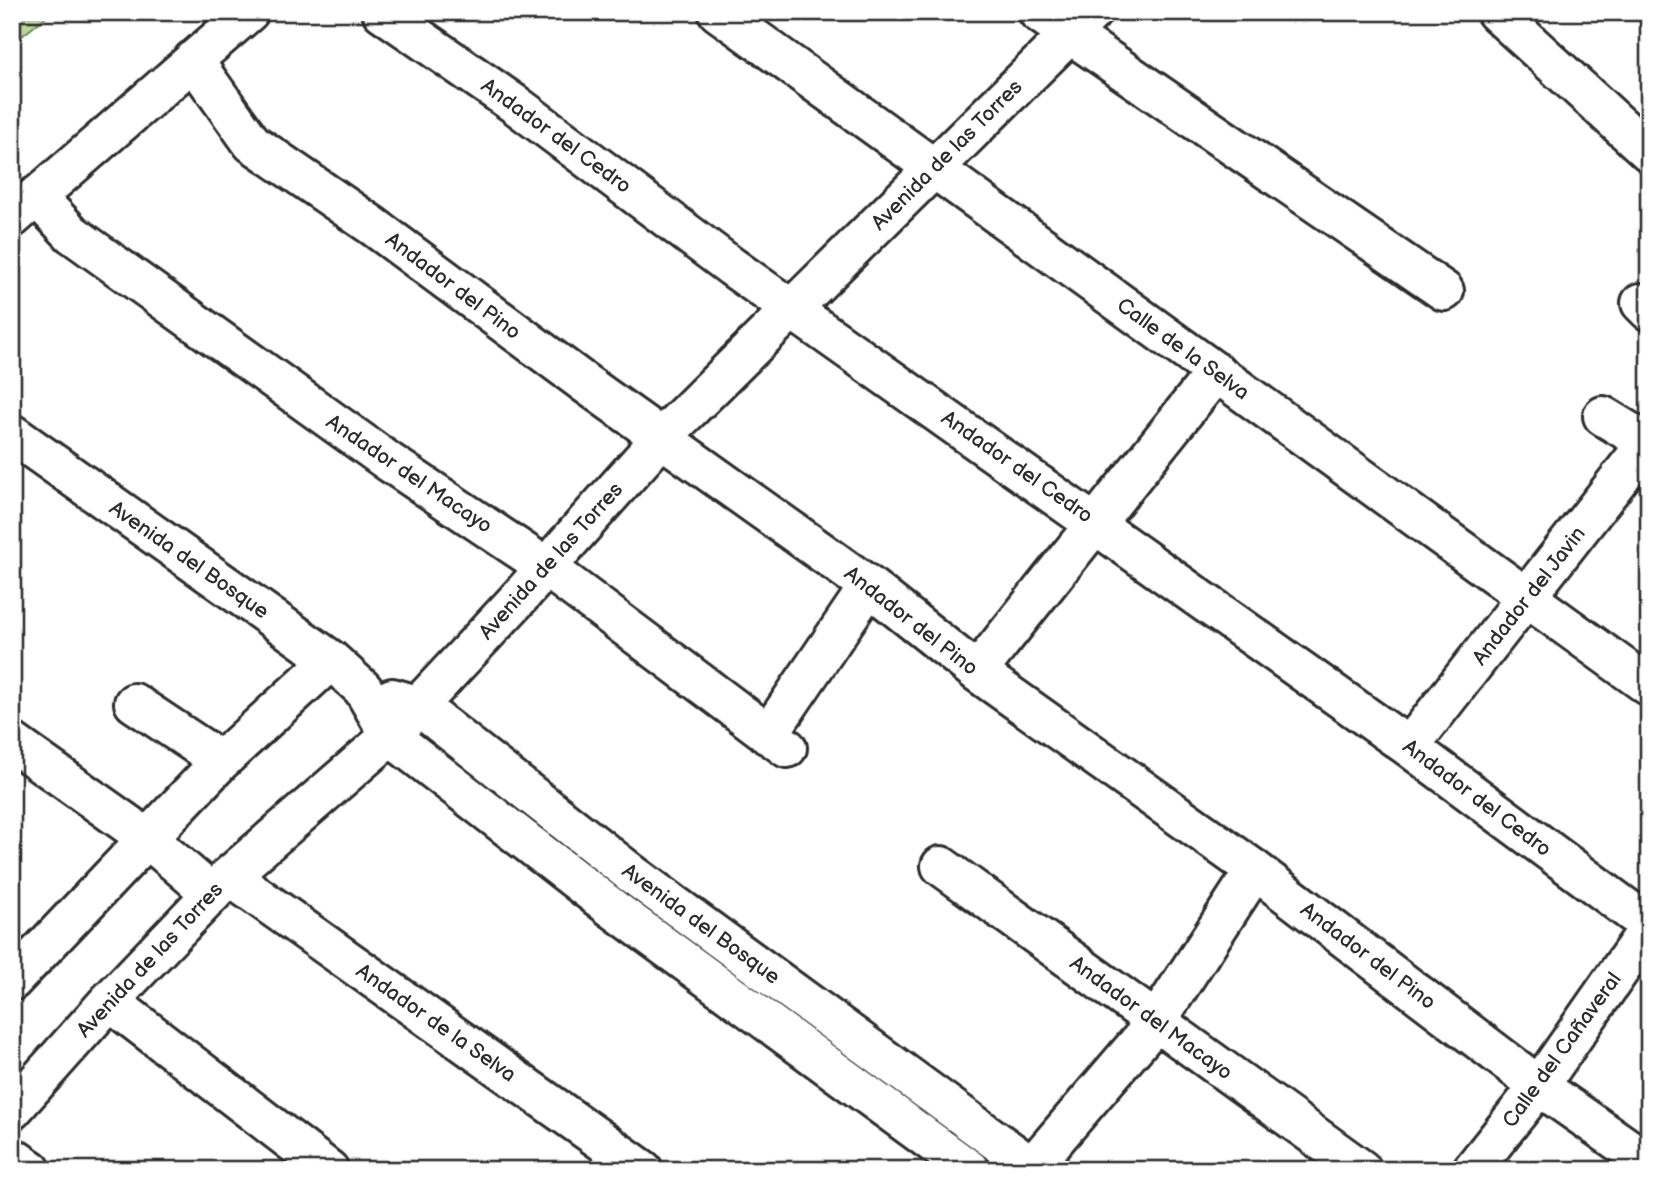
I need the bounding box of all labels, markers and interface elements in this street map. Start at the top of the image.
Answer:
street label: Andador del Cedro [476,73,636,199]
street label: Avenida de las Torres [866,74,1028,236]
street label: Andador del Pino [381,227,525,345]
street label: Calle de la Selva [1112,293,1254,405]
street label: Andador del Cedro [936,405,1098,529]
street label: Andador del Macayo [321,409,497,539]
street label: Avenida de las Torres [474,477,628,645]
street label: Avenida del Bosque [104,496,274,624]
street label: Andador del Javin [1467,522,1591,670]
street label: Andador del Pino [839,561,983,681]
street label: Andador del Cedro [1398,734,1556,862]
street label: Avenida del Bosque [617,858,785,990]
street label: Avenida de las Torres [72,877,228,1043]
street label: Andador del Pino [1296,897,1440,1015]
street label: Andador del Macayo [1065,951,1237,1085]
street label: Andador de la Selva [351,958,521,1088]
street label: Calle del Cañaveral [1497,968,1627,1132]

